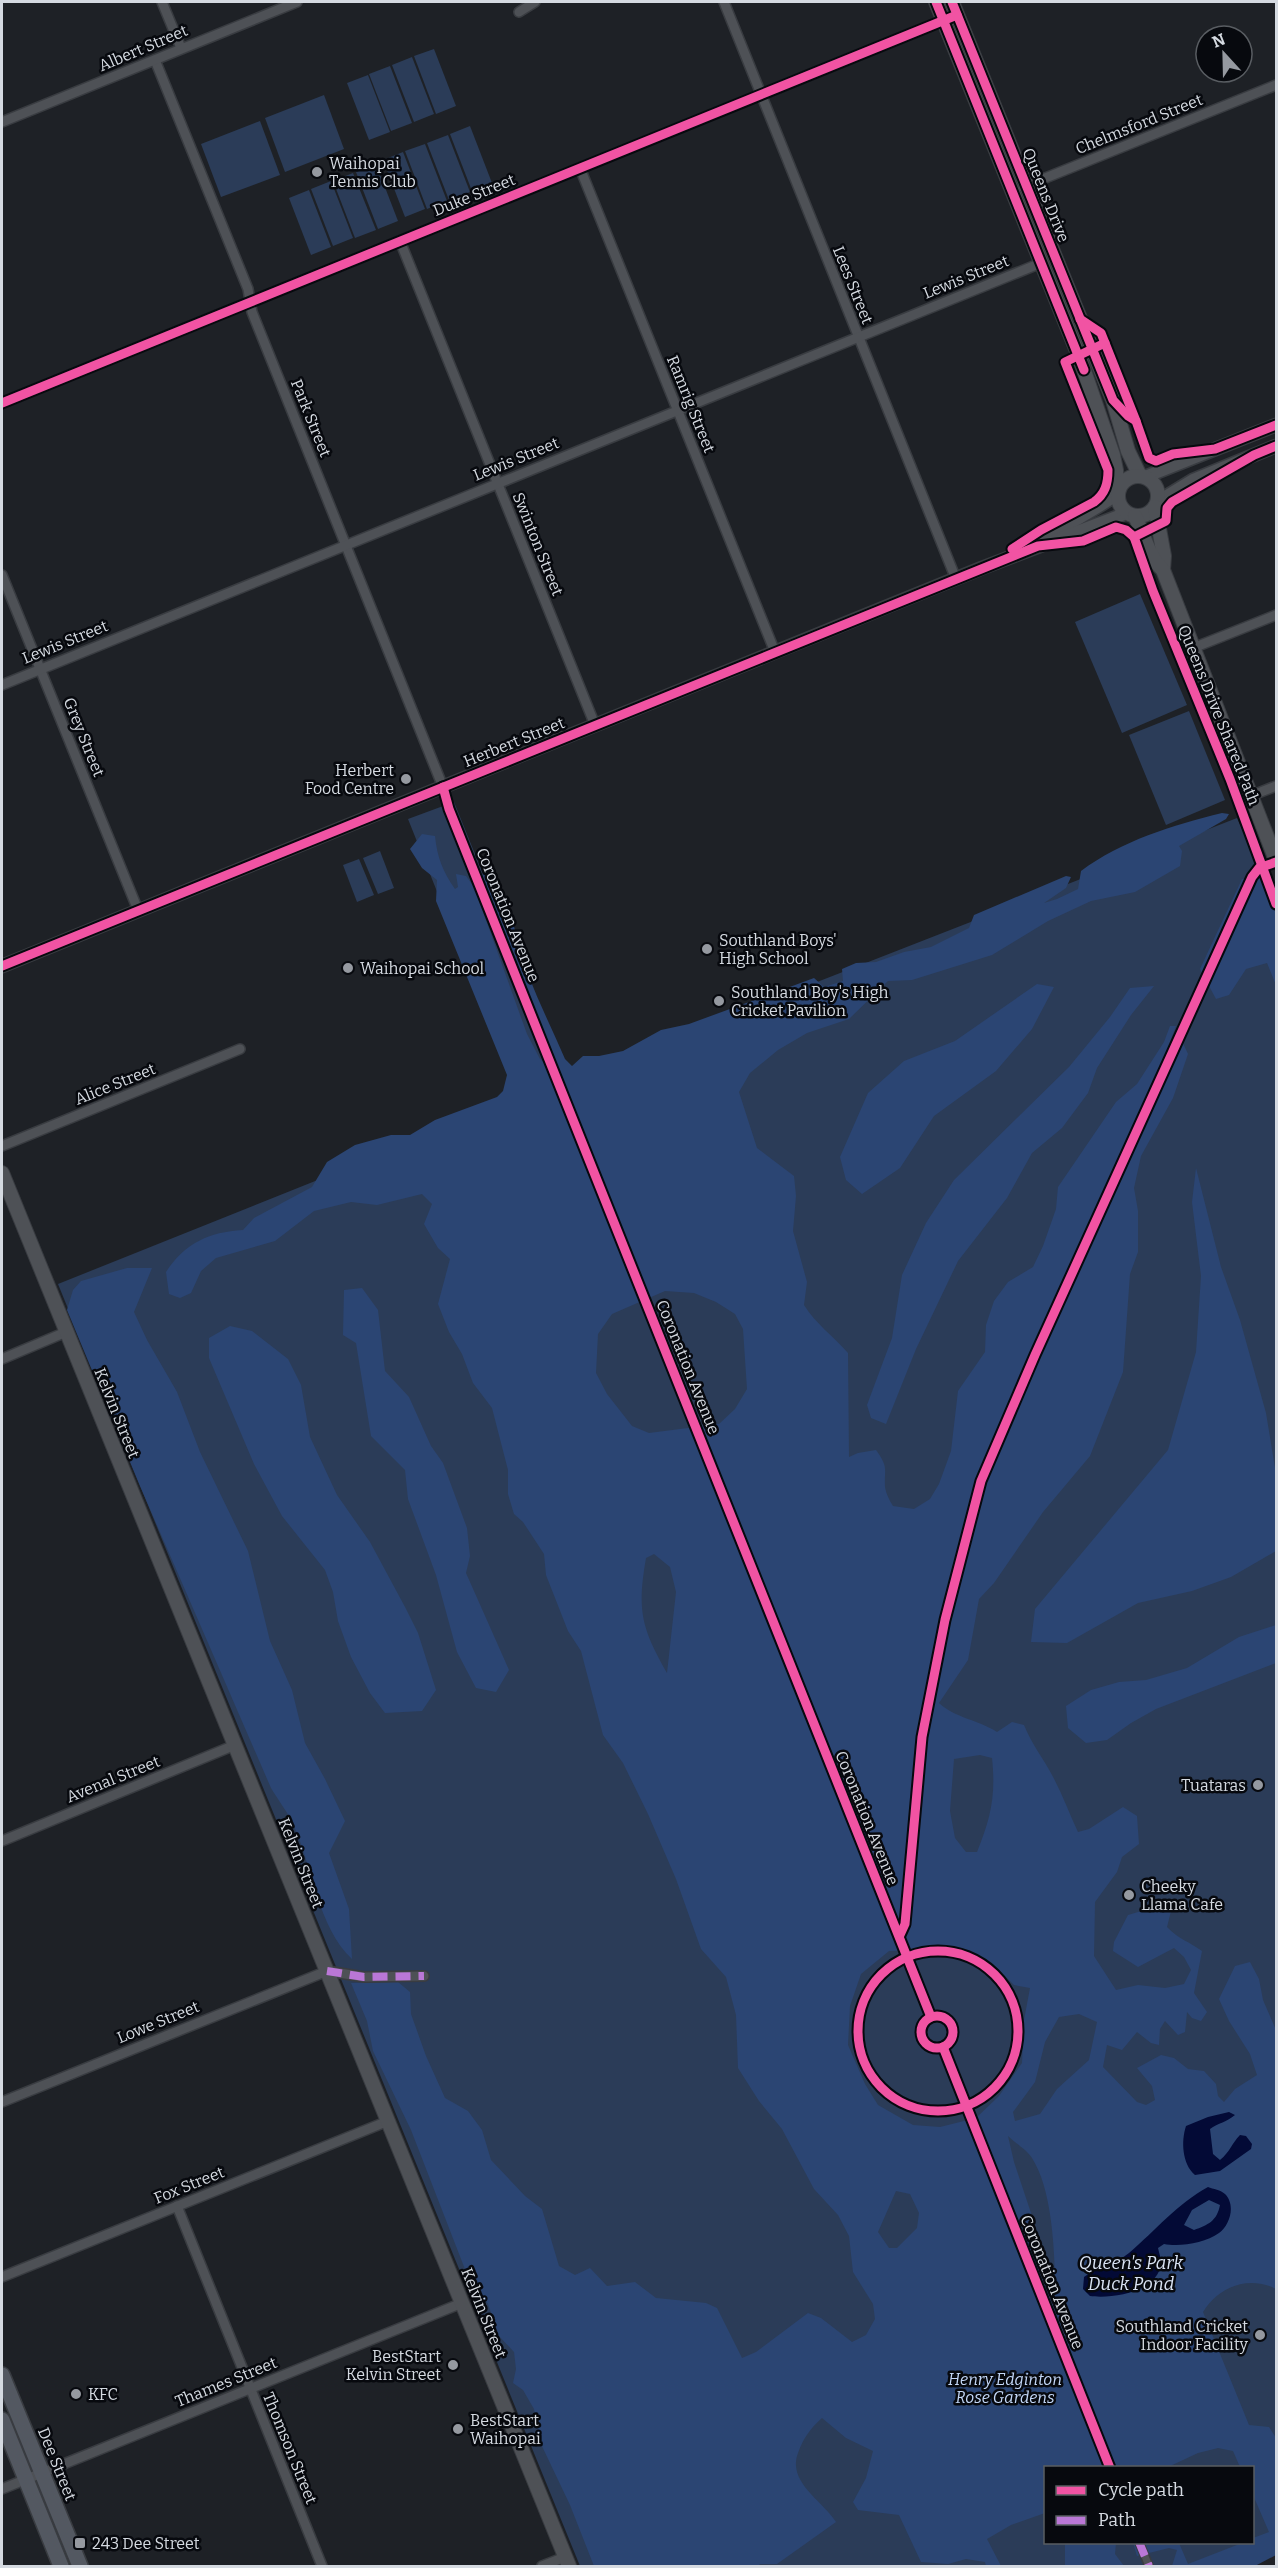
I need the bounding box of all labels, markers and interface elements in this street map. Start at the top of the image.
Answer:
street label: Albert Street [96,21,191,75]
north arrow [1194,24,1254,84]
text: N [1209,29,1228,52]
street label: Chelmsford Street [1073,90,1205,158]
street label: Queens Drive [1019,145,1073,245]
place label: Waihopai Tennis Club [329,154,416,191]
marker: Waihopai Tennis Club [310,165,324,179]
street label: Duke Street [430,170,518,220]
street label: Lees Street [829,243,877,327]
street label: Lewis Street [920,251,1012,303]
street label: Ramrig Street [663,353,719,456]
street label: Park Street [287,376,335,460]
street label: Lewis Street [470,433,562,485]
street label: Swinton Street [509,490,567,599]
street label: Lewis Street [19,616,111,668]
street label: Queens Drive Shared Path [1174,622,1264,808]
street label: Grey Street [60,695,109,780]
street label: Herbert Street [461,713,567,771]
place label: Herbert Food Centre [305,761,394,798]
marker: Herbert Food Centre [399,772,413,786]
street label: Coronation Avenue [472,845,544,985]
place label: Southland Boys' High School [719,931,837,968]
marker: Southland Boys' High School [700,942,714,956]
place label: Waihopai School [360,959,485,978]
marker: Waihopai School [341,961,355,975]
place label: Southland Boy's High Cricket Pavilion [731,983,889,1020]
marker: Southland Boy's High Cricket Pavilion [712,994,726,1008]
street label: Alice Street [72,1059,158,1109]
street label: Coronation Avenue [652,1297,724,1437]
street label: Kelvin Street [90,1365,144,1461]
street label: Coronation Avenue [831,1748,903,1888]
street label: Avenal Street [63,1752,163,1806]
place label: Tuataras [1181,1776,1246,1795]
marker: Tuataras [1251,1778,1265,1792]
street label: Kelvin Street [274,1815,328,1911]
place label: Cheeky Llama Cafe [1141,1877,1223,1914]
marker: Cheeky Llama Cafe [1122,1888,1136,1902]
street label: Lowe Street [114,1997,202,2047]
street label: Fox Street [151,2162,227,2208]
street label: Coronation Avenue [1016,2212,1088,2352]
water label: Queen's Park Duck Pond [1079,2252,1183,2295]
street label: Kelvin Street [457,2265,511,2361]
place label: Southland Cricket Indoor Facility [1115,2317,1249,2354]
marker: Southland Cricket Indoor Facility [1253,2328,1267,2342]
place label: BestStart Kelvin Street [346,2347,441,2384]
street label: Thames Street [172,2353,280,2411]
marker: BestStart Kelvin Street [446,2358,460,2372]
park label: Henry Edginton Rose Gardens [948,2370,1062,2407]
place label: KFC [88,2385,118,2404]
marker: KFC [69,2387,83,2401]
street label: Thomson Street [259,2389,321,2507]
place label: BestStart Waihopai [470,2411,541,2448]
marker: BestStart Waihopai [451,2422,465,2436]
street label: Dee Street [34,2425,80,2504]
legend [1044,2466,1254,2544]
text: Cycle path [1098,2479,1184,2501]
text: Path [1098,2509,1136,2531]
place label: 243 Dee Street [92,2534,200,2553]
marker: 243 Dee Street [73,2536,87,2550]

